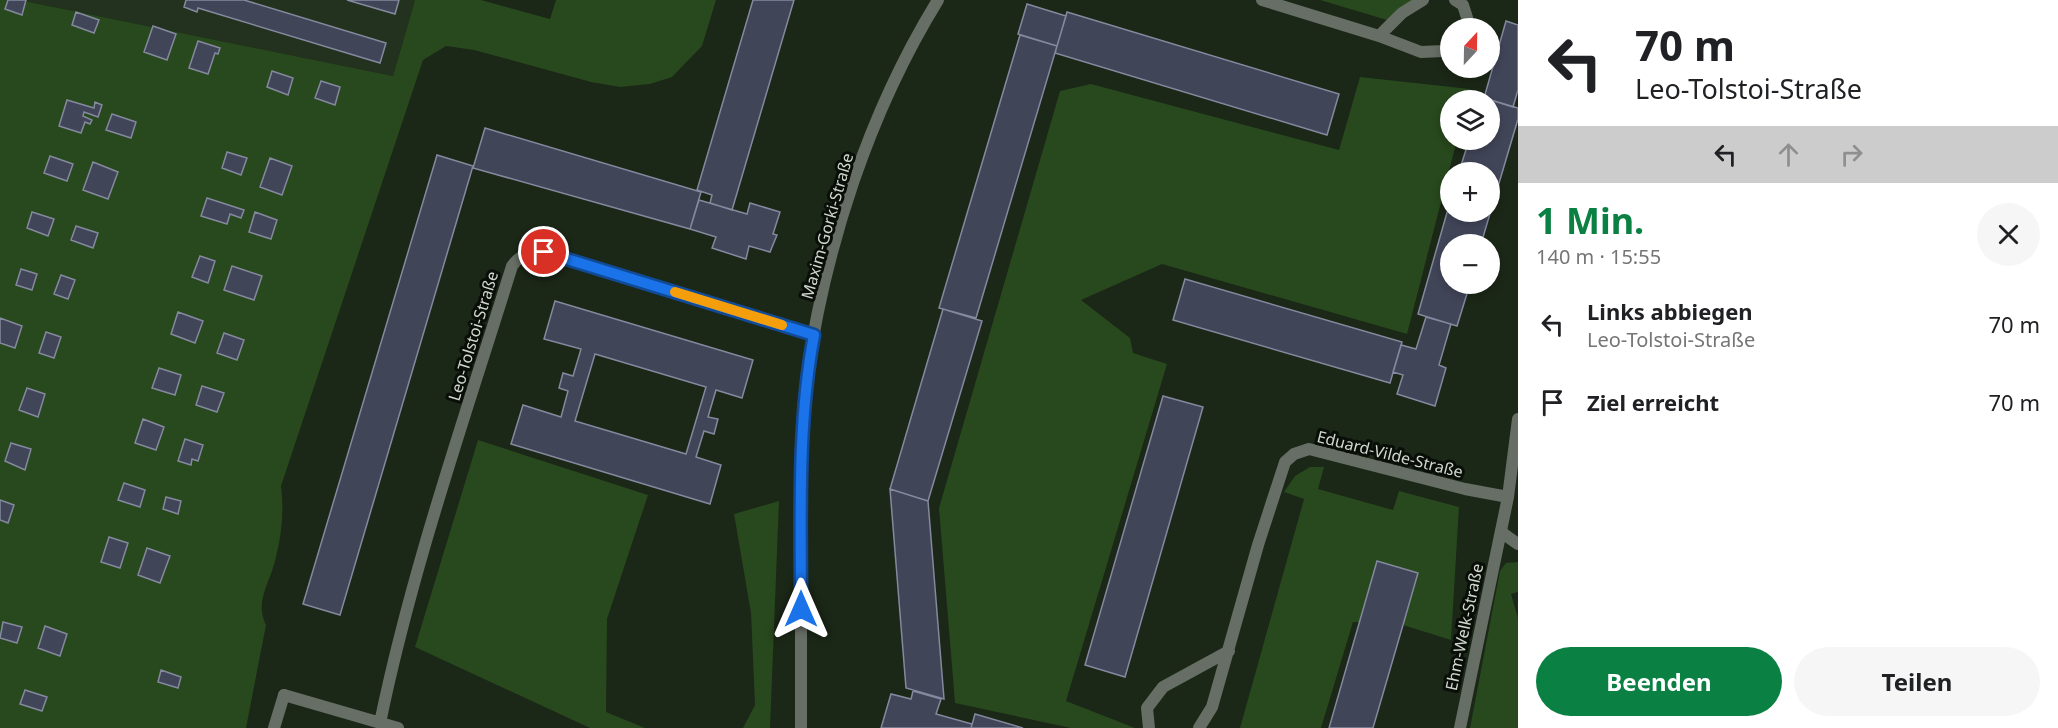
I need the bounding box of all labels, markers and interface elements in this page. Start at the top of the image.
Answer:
text: 70 m [1635,16,1735,73]
north arrow [1440,18,1500,78]
map controls [1440,18,1500,294]
icon: left [1536,24,1614,102]
text: Leo-Tolstoi-Straße [1635,70,1862,107]
button: layers [1440,90,1500,150]
icon: left [1709,138,1742,171]
icon: ahead [1772,138,1805,171]
icon: right [1835,138,1868,171]
street label: Maxim-Gorki-Straße [796,150,858,302]
button: + [1440,162,1500,222]
text: 1 Min. [1536,196,1644,245]
button: close [1977,203,2040,266]
pin [518,226,569,277]
button: − [1440,234,1500,294]
icon: arrive [527,235,560,268]
text: 140 m · 15:55 [1536,243,1661,270]
street label: Leo-Tolstoi-Straße [443,268,503,404]
text: Links abbiegen [1587,296,1753,326]
icon: left [1536,308,1569,341]
text: 70 m [1989,309,2040,339]
text: Leo-Tolstoi-Straße [1587,326,1755,353]
icon: arrive [1536,386,1569,419]
text: Ziel erreicht [1587,387,1719,417]
text: 70 m [1989,387,2040,417]
street label: Eduard-Vilde-Straße [1315,425,1465,483]
street label: Ehm-Welk-Straße [1440,562,1488,692]
position arrow [769,577,833,641]
button: Beenden [1536,647,1782,716]
button: Teilen [1794,647,2040,716]

